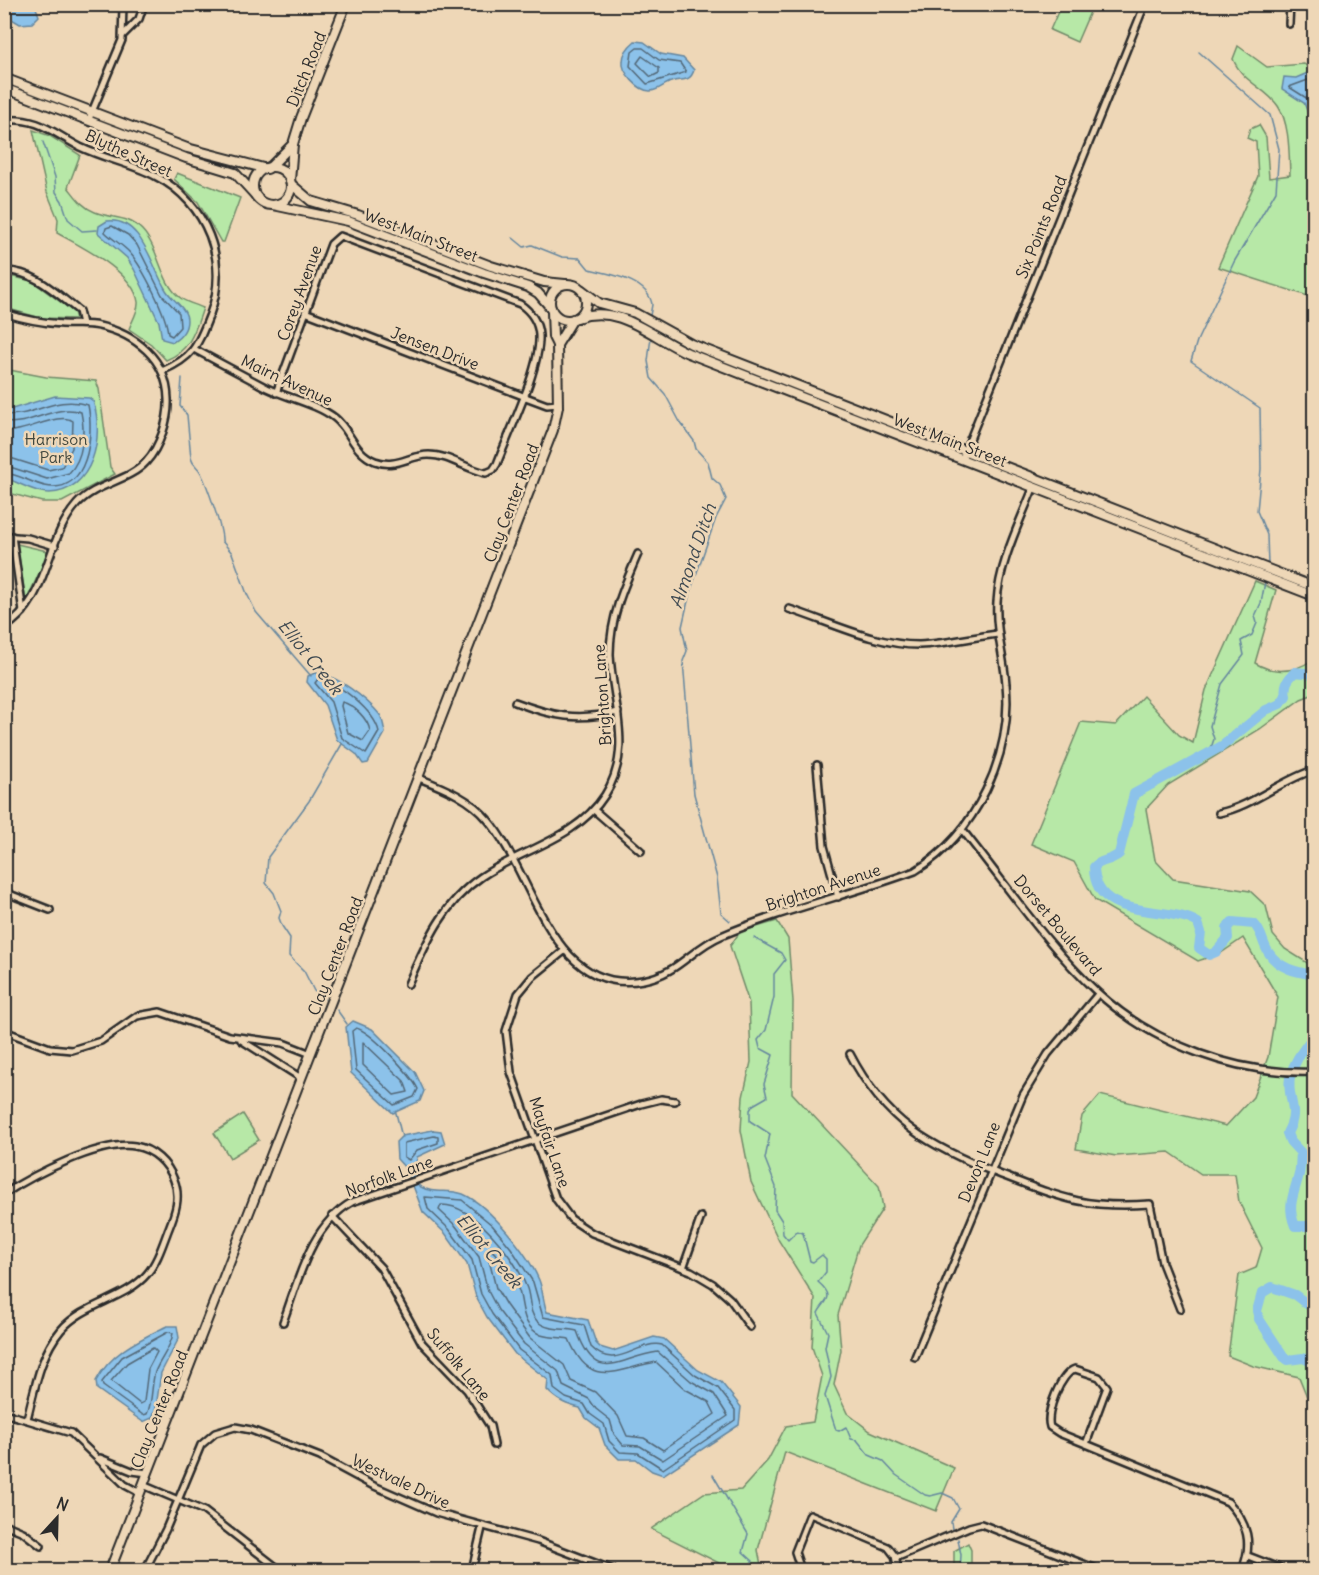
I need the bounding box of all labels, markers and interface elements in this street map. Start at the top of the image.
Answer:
street label: Ditch Road [282,29,330,109]
street label: Blythe Street [82,125,176,181]
street label: Six Points Road [1011,173,1071,281]
street label: West Main Street [361,204,481,266]
street label: Corey Avenue [272,242,326,344]
street label: Jensen Drive [388,322,482,374]
street label: Mairn Avenue [238,350,336,410]
street label: West Main Street [890,409,1010,471]
park label: Harrison Park [25,429,87,467]
street label: Clay Center Road [479,441,543,565]
water label: Almond Ditch [664,500,721,611]
water label: Elliot Creek [273,614,349,700]
street label: Brighton Lane [588,644,616,746]
street label: Brighton Avenue [763,859,883,915]
street label: Dorset Boulevard [1010,870,1106,980]
street label: Clay Center Road [303,894,367,1018]
street label: Mayfair Lane [525,1094,575,1190]
street label: Devon Lane [954,1119,1004,1205]
street label: Norfolk Lane [343,1151,435,1201]
water label: Elliot Creek [452,1209,528,1294]
street label: Suffolk Lane [423,1324,495,1404]
street label: Clay Center Road [126,1347,192,1471]
street label: Westvale Drive [349,1450,453,1512]
north arrow [27,1488,87,1548]
text: N [54,1493,71,1515]

